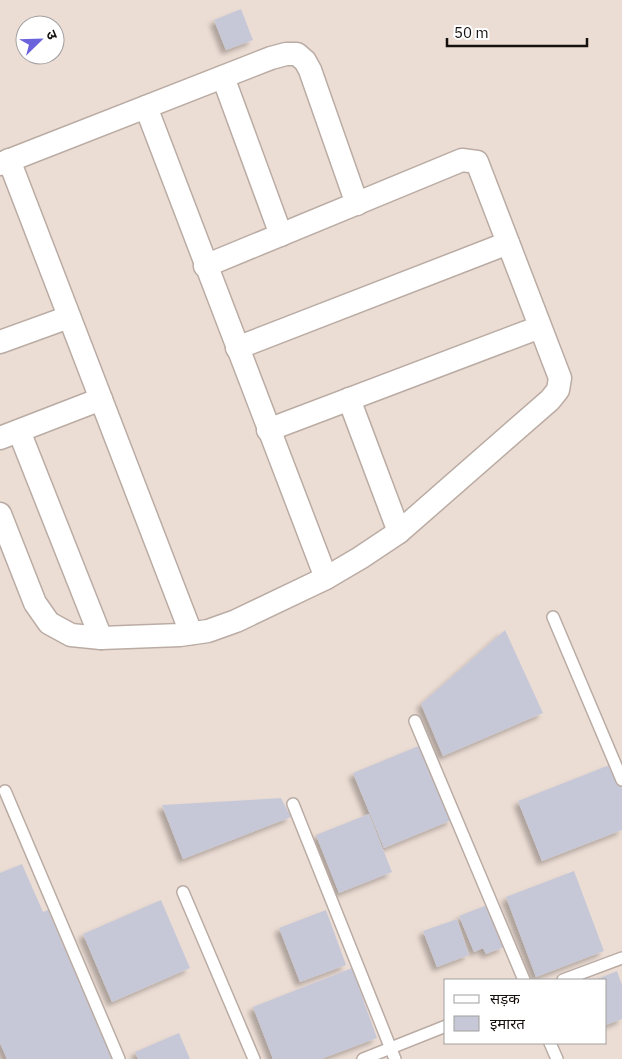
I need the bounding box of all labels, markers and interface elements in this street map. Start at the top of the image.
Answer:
north arrow [15,15,65,65]
scale bar [447,15,587,47]
text: 50 m [454,23,489,42]
text: उ [42,28,62,43]
legend [444,979,607,1044]
text: सड़क [490,989,520,1008]
text: इमारत [490,1014,525,1033]

